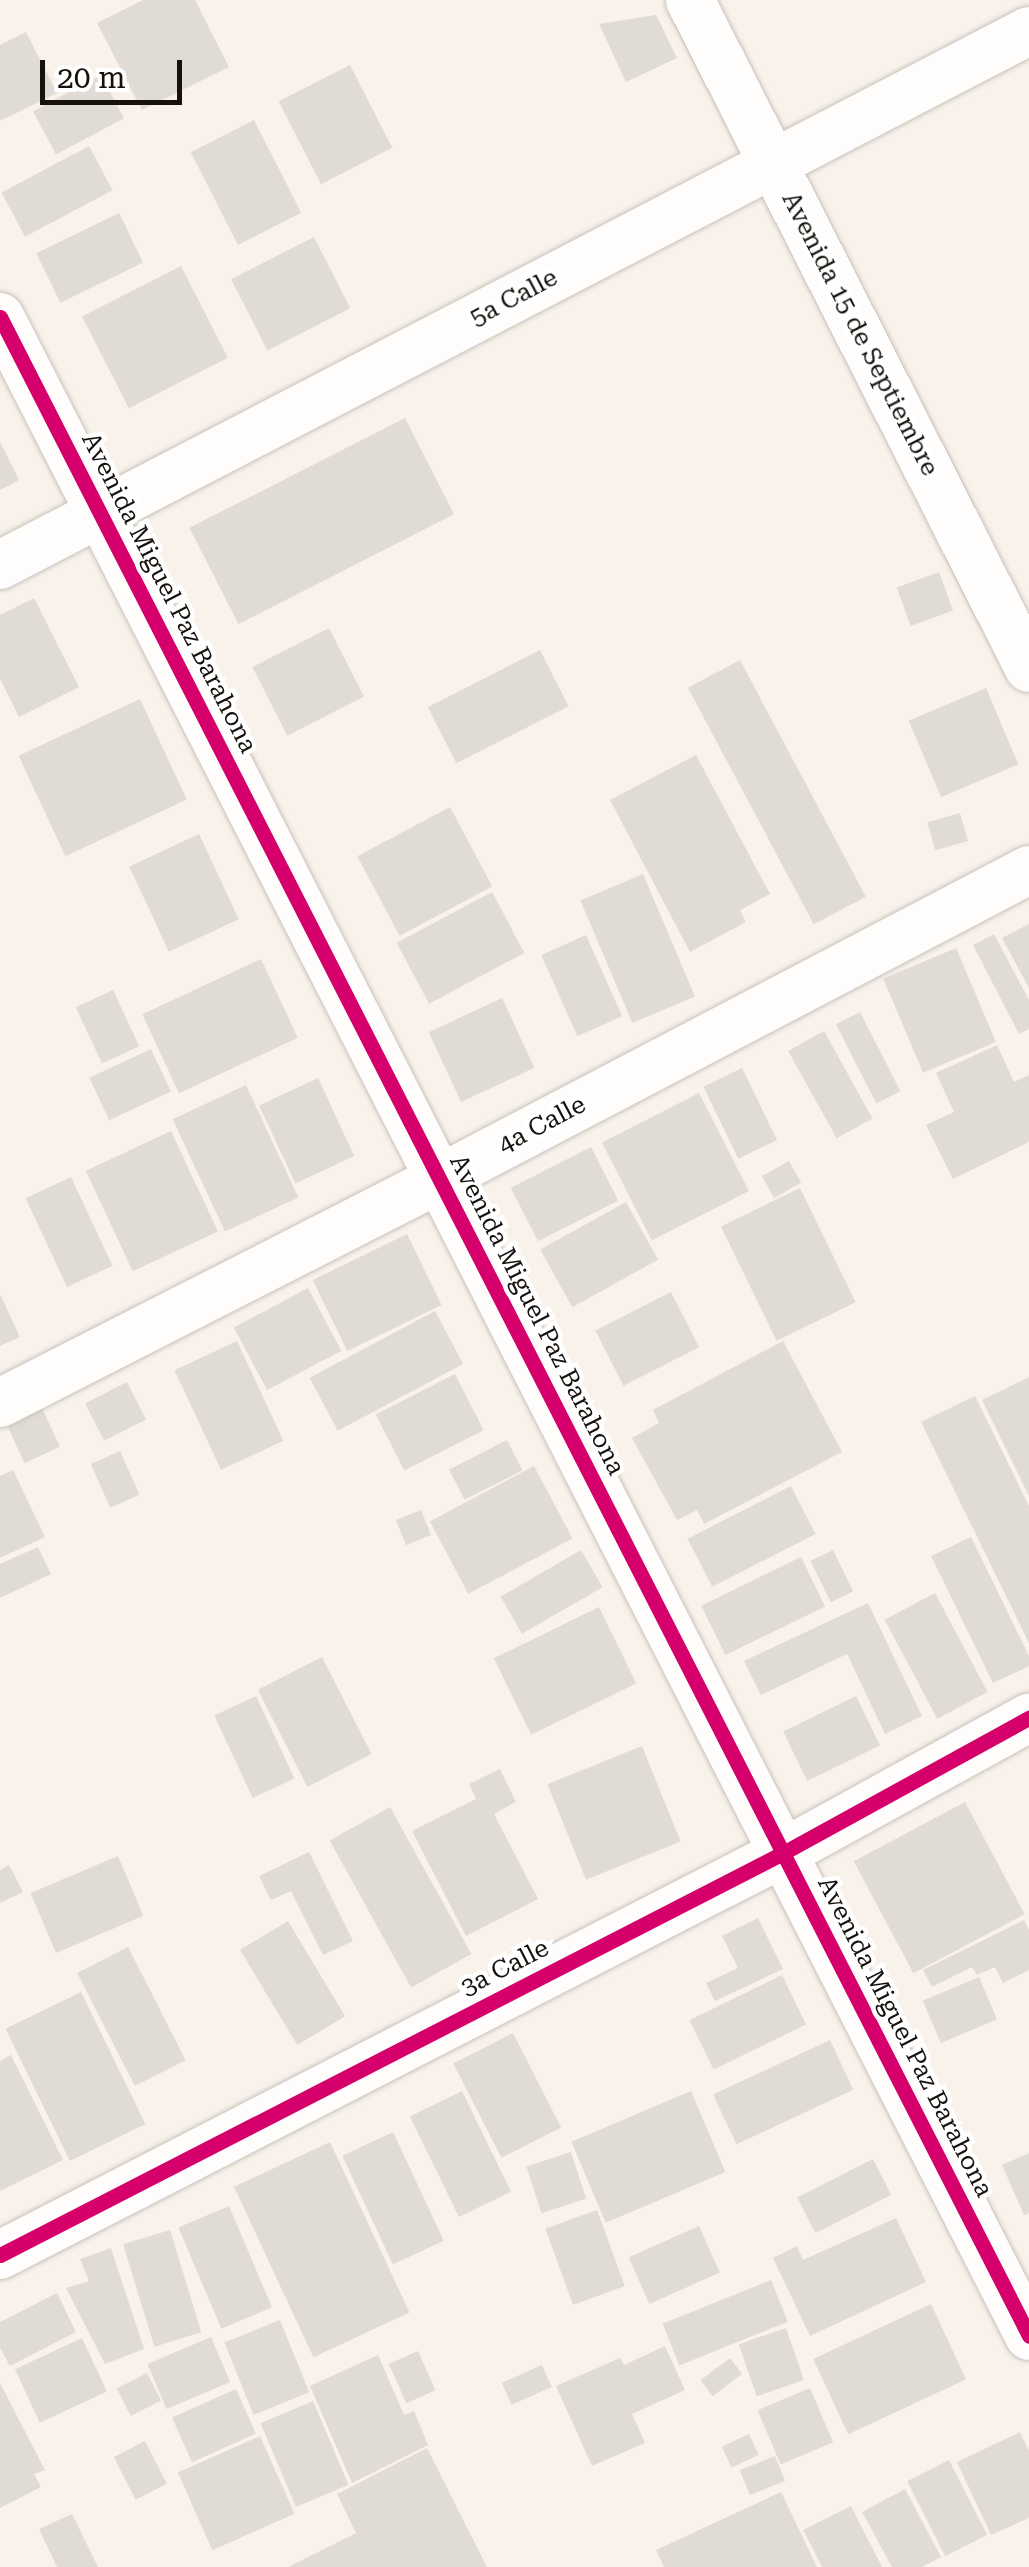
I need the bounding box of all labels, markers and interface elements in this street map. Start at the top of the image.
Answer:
scale bar [45,40,188,102]
text: 20 m [57,60,126,95]
street label: Avenida 15 de Septiembre [775,187,945,481]
street label: 5a Calle [465,263,563,333]
street label: Avenida Miguel Paz Barahona [75,428,263,758]
street label: 4a Calle [493,1090,591,1160]
street label: Avenida Miguel Paz Barahona [443,1150,631,1480]
street label: Avenida Miguel Paz Barahona [811,1872,999,2202]
street label: 3a Calle [456,1933,554,2003]

